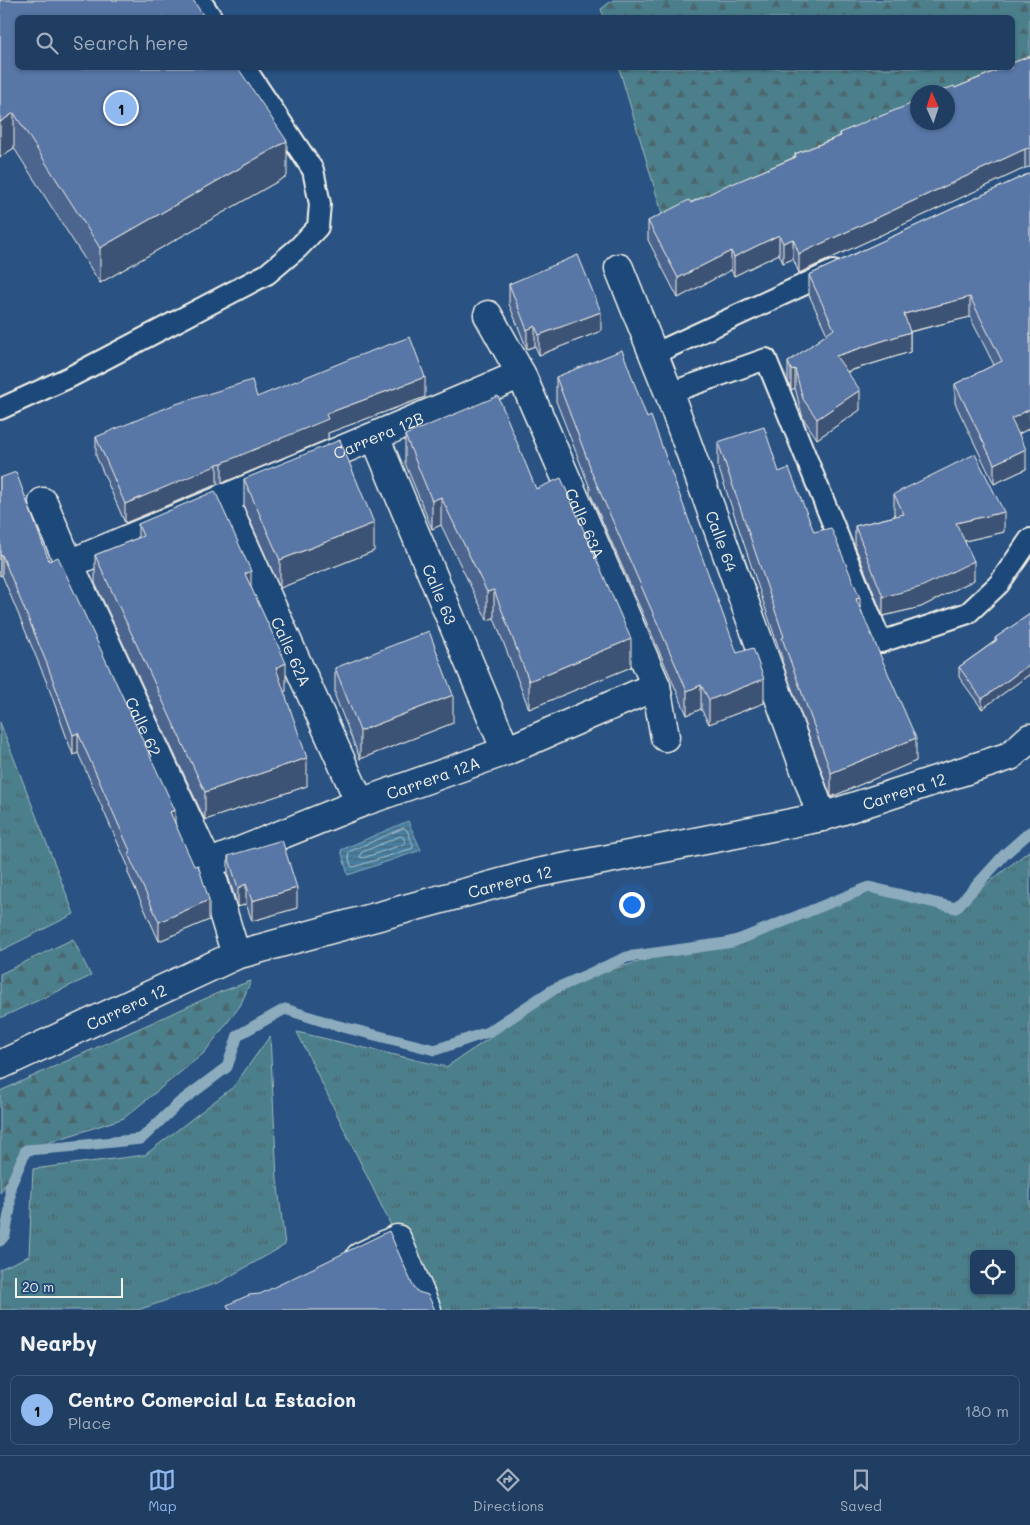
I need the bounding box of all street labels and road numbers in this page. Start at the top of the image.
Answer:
street label: Carrera 12B [329,406,427,463]
street label: Calle 63A [561,485,610,561]
street label: Calle 64 [702,508,743,575]
street label: Calle 63 [419,561,462,627]
street label: Calle 62A [267,613,317,689]
street label: Calle 62 [121,693,167,759]
street label: Carrera 12A [383,751,482,803]
street label: Carrera 12 [860,767,948,814]
street label: Carrera 12 [465,860,554,902]
street label: Carrera 12 [82,978,170,1034]

